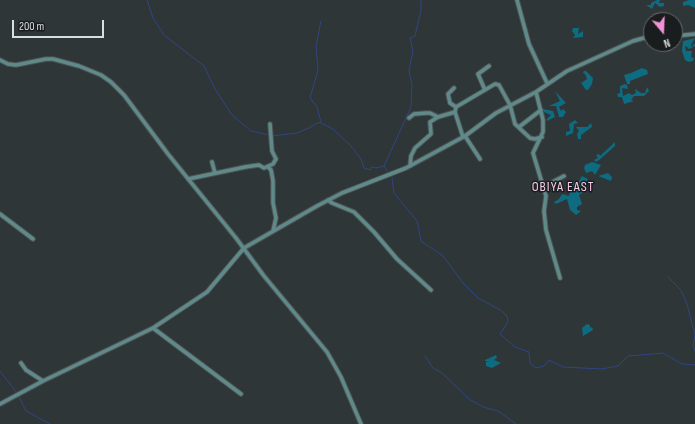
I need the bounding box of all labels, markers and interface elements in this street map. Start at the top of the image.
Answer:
scale bar [14,12,106,38]
north arrow [643,12,683,52]
text: 200 m [19,19,44,34]
text: N [662,36,672,50]
district label: OBIYA EAST [532,179,594,195]

